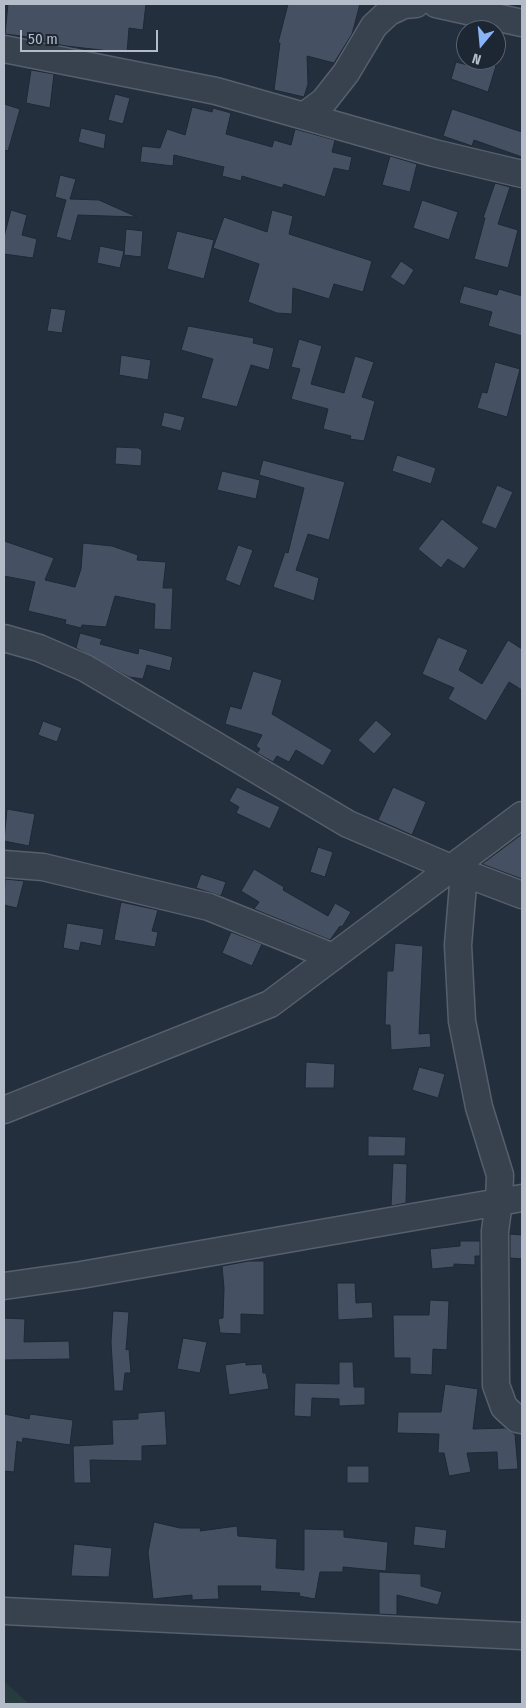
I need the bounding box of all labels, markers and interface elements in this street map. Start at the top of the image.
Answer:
scale bar [22,20,160,52]
north arrow [456,20,506,70]
text: 50 m [28,30,58,48]
text: N [470,50,483,68]

